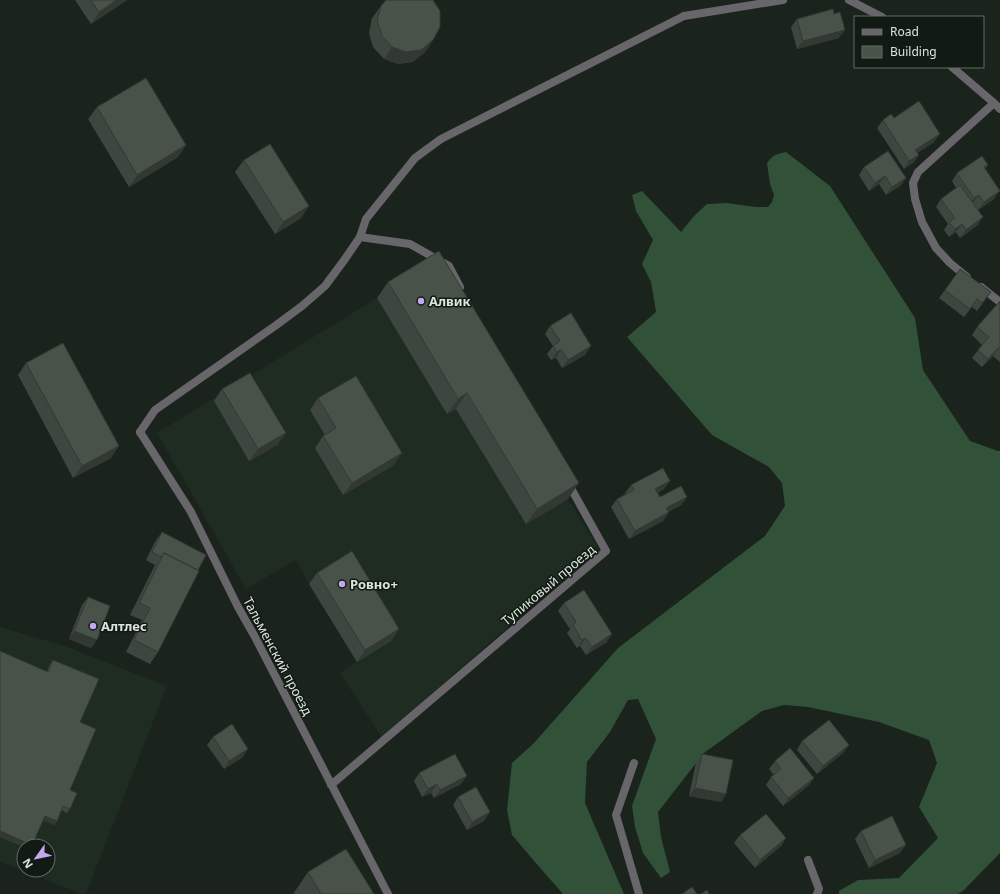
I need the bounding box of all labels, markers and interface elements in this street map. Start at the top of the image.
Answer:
legend [854,16,984,68]
text: Road [890,23,919,40]
text: Building [890,43,937,60]
place label: Алвик [429,292,471,310]
marker: Алвик [416,296,426,306]
street label: Тупиковый проезд [497,540,599,630]
place label: Ровно+ [350,575,398,593]
marker: Ровно+ [337,579,347,589]
street label: Тальменский проезд [239,594,317,718]
place label: Алтлес [101,617,147,635]
marker: Алтлес [88,621,98,631]
north arrow [16,838,56,878]
text: N [18,856,36,872]

